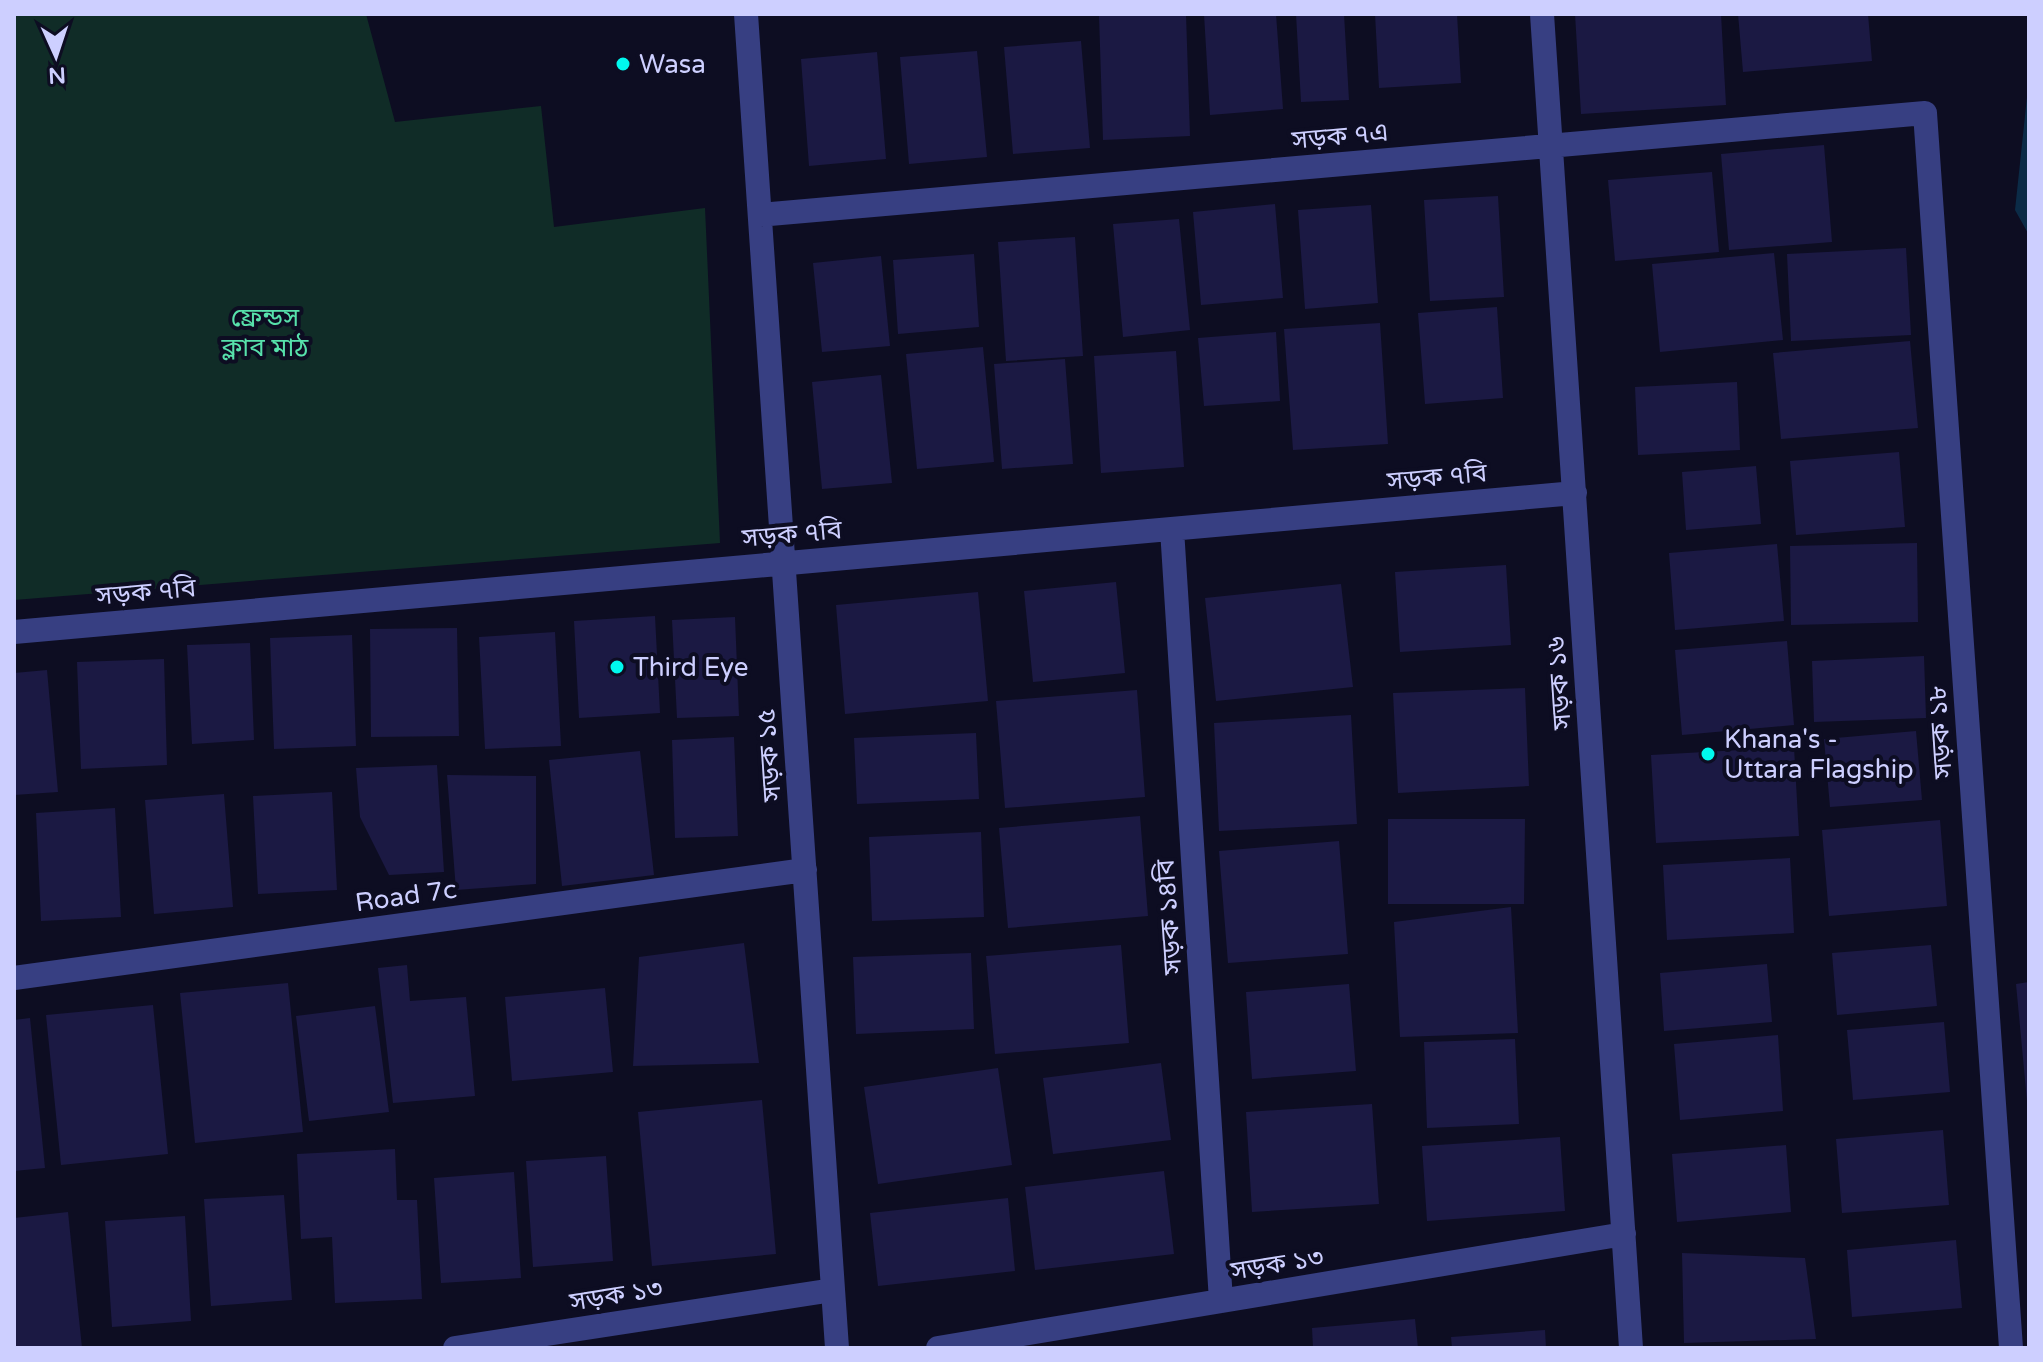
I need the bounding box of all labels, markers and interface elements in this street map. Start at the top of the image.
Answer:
north arrow [16,16,96,96]
place label: Wasa [639,49,706,80]
marker: Wasa [614,55,632,73]
text: N [47,62,66,88]
street label: সড়ক ৭এ [1289,116,1390,156]
park label: ফ্রেন্ডস ক্লাব মাঠ [221,302,309,363]
street label: সড়ক ৭বি [1385,457,1489,497]
street label: সড়ক ৭বি [740,514,844,554]
street label: সড়ক ৭বি [94,572,198,612]
street label: সড়ক ১৬ [1540,635,1578,732]
place label: Third Eye [633,652,748,683]
marker: Third Eye [608,658,626,676]
street label: সড়ক ১৮ [1921,684,1959,781]
street label: সড়ক ১৫ [750,707,788,804]
place label: Khana's - Uttara Flagship [1724,724,1914,785]
marker: Khana's - Uttara Flagship [1699,745,1717,763]
street label: সড়ক ১৪বি [1149,858,1189,977]
street label: Road 7c [353,874,459,918]
street label: সড়ক ১৩ [1228,1241,1325,1287]
street label: সড়ক ১৩ [567,1272,664,1318]

